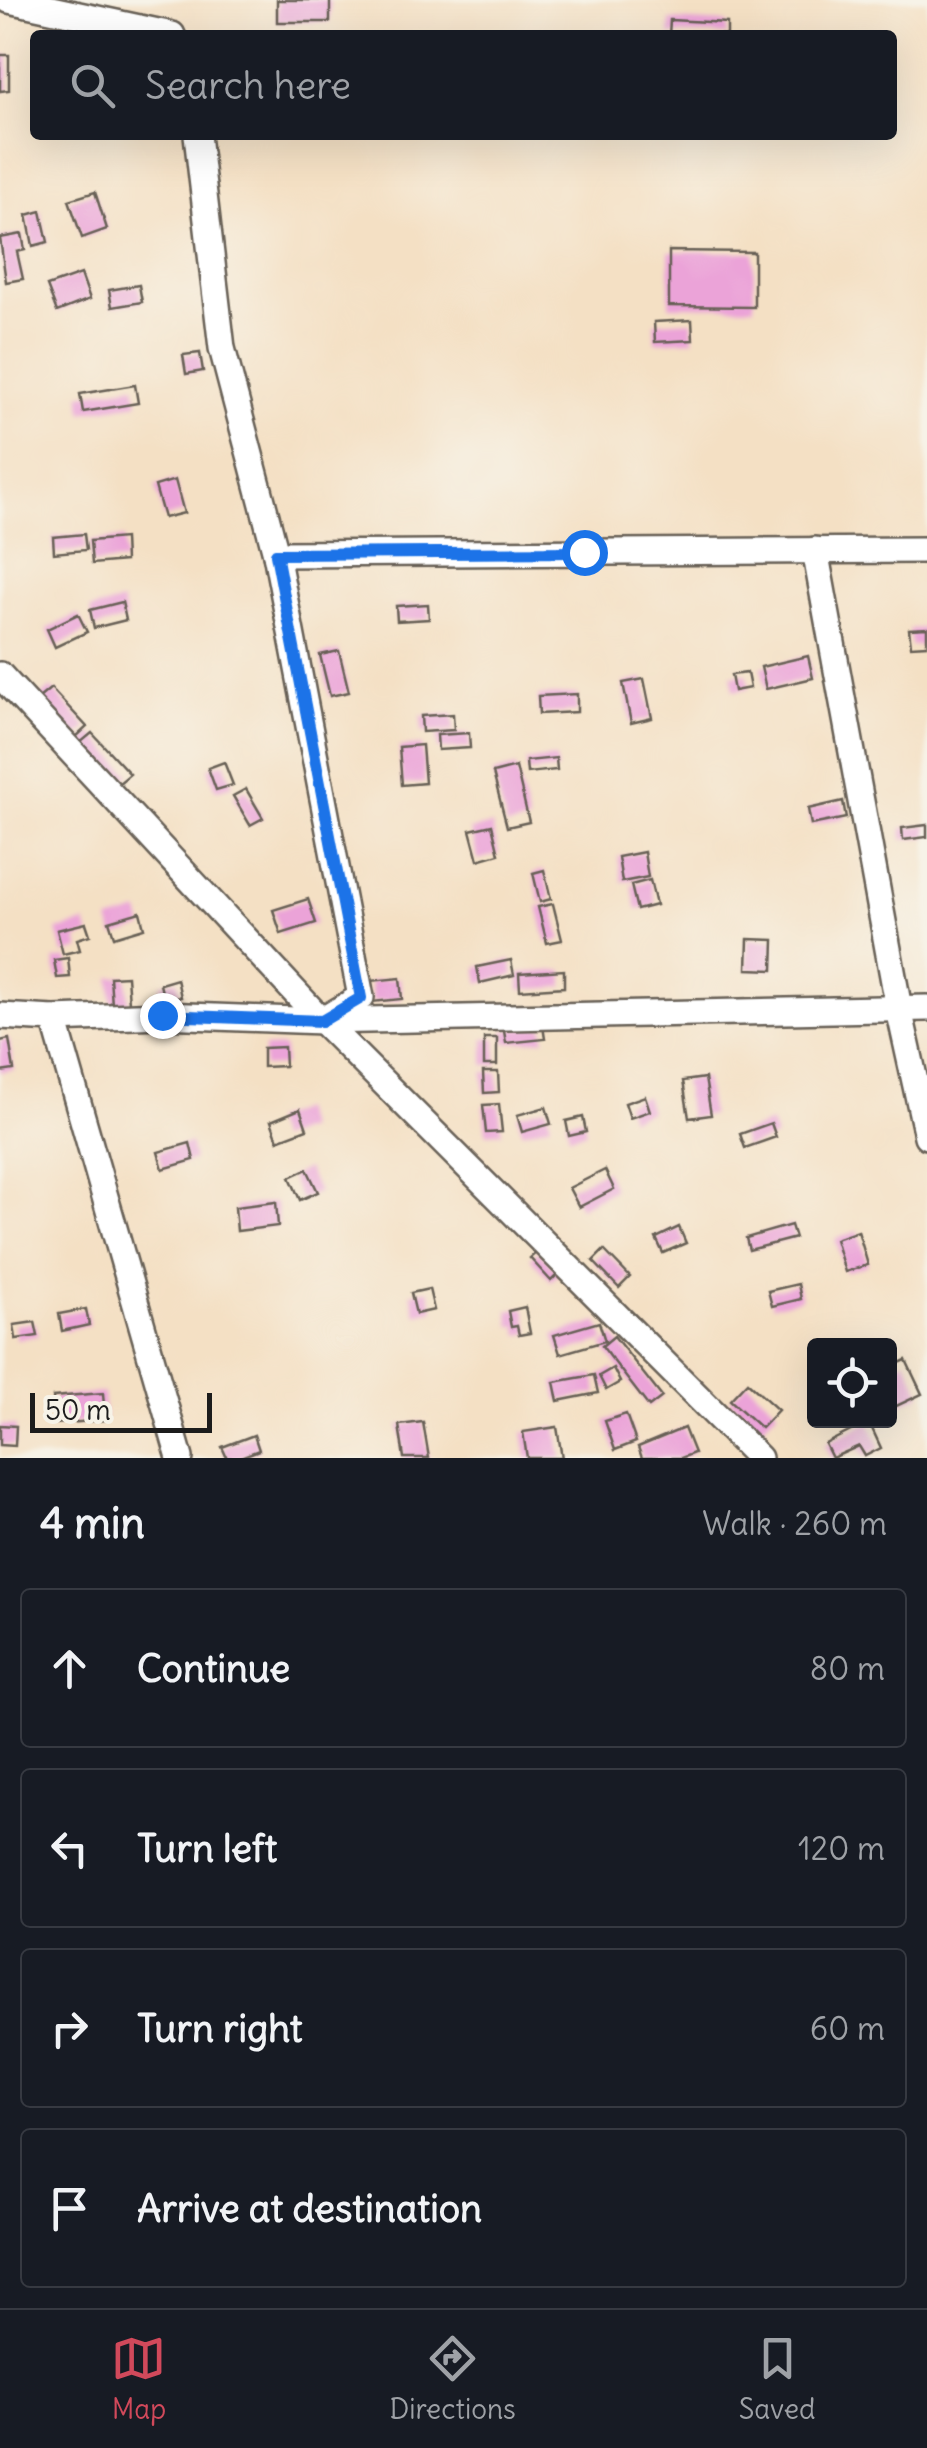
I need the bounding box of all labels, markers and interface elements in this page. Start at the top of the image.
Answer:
search box [30,30,897,140]
icon: search [65,58,120,113]
text: Search here [145,62,351,109]
route start [562,530,608,576]
route end [140,993,186,1039]
map controls [807,1338,897,1428]
button: locate [807,1338,897,1428]
scale bar [30,1388,212,1432]
text: 50 m [45,1392,111,1428]
text: 4 min [40,1497,145,1549]
text: Walk · 260 m [702,1503,887,1544]
icon: ahead [42,1641,97,1696]
text: Continue [137,1645,290,1692]
text: 80 m [810,1648,885,1689]
icon: left [42,1821,97,1876]
text: Turn left [137,1825,277,1872]
text: 120 m [798,1828,885,1869]
icon: right [42,2001,97,2056]
text: Turn right [137,2005,303,2052]
text: 60 m [810,2008,885,2049]
icon: arrive [42,2181,97,2236]
text: Arrive at destination [137,2185,482,2232]
tab: Map [111,2331,166,2427]
tab: Directions [389,2331,516,2427]
tab: Saved [739,2331,816,2427]

